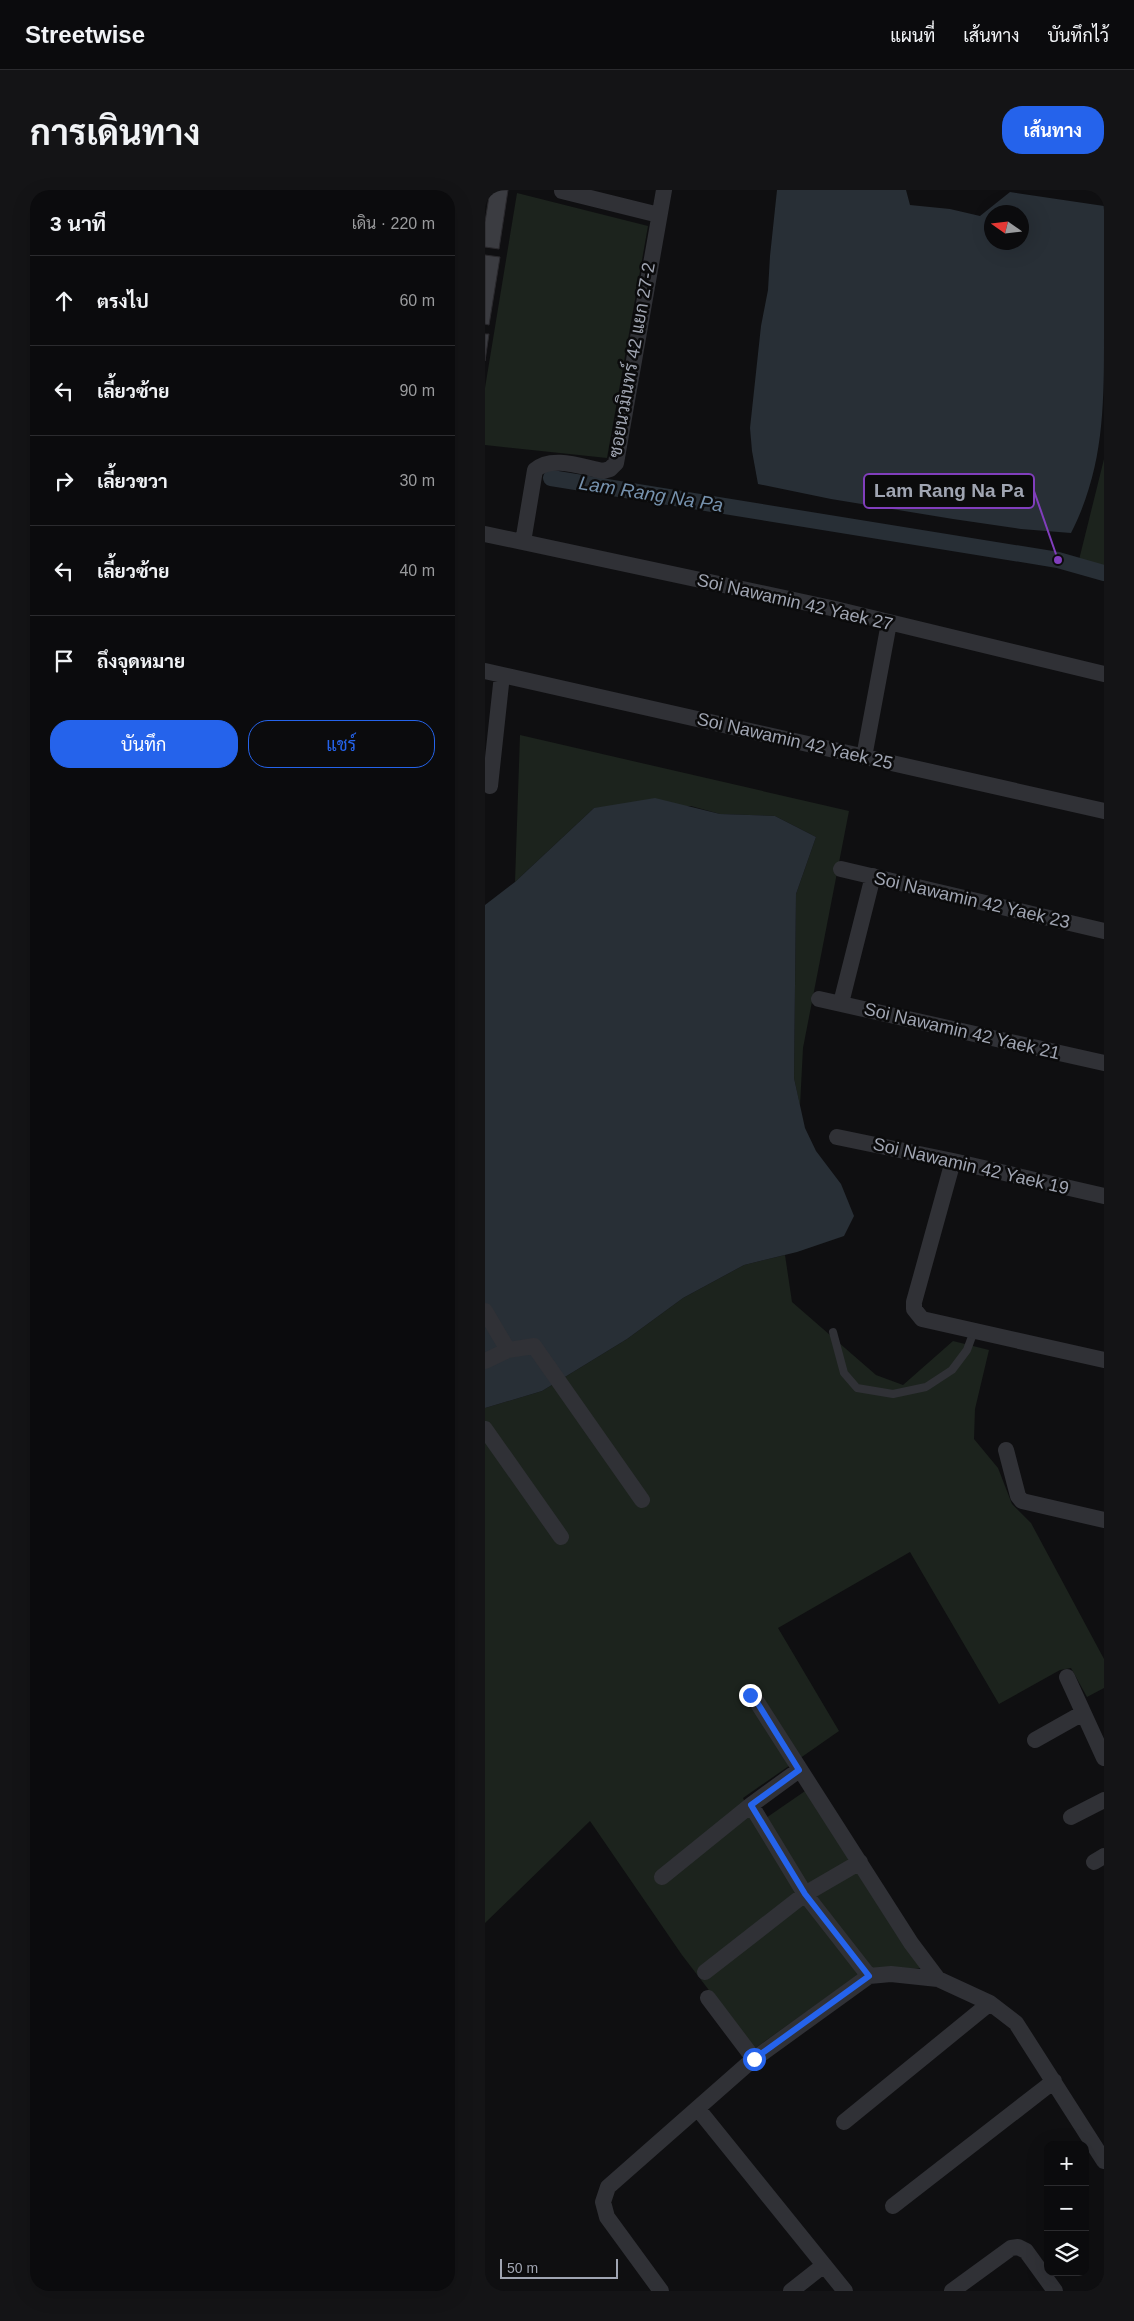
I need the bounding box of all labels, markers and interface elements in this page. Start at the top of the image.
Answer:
text: Streetwise [25,21,145,48]
text: แผนที่ [890,26,935,46]
text: เส้นทาง [963,26,1019,46]
text: บันทึกไว้ [1047,26,1109,46]
button: เส้นทาง [1002,106,1104,154]
text: การเดินทาง [30,113,200,152]
north arrow [984,205,1029,250]
text: 3 นาที [50,212,106,235]
text: เดิน · 220 m [352,215,435,232]
street label: ซอยนวมินทร์ 42 แยก 27-2 [602,260,659,459]
icon: ahead [50,287,78,315]
text: ตรงไป [97,291,149,312]
text: 60 m [399,292,435,309]
icon: left [50,377,78,405]
text: เลี้ยวซ้าย [97,381,169,402]
text: 90 m [399,382,435,399]
icon: right [50,467,78,495]
text: เลี้ยวขวา [97,471,168,492]
text: 30 m [399,472,435,489]
water label: Lam Rang Na Pa [577,472,725,516]
callout: Lam Rang Na Pa [864,474,1034,508]
text: Lam Rang Na Pa [874,480,1024,501]
icon: left [50,557,78,585]
text: เลี้ยวซ้าย [97,561,169,582]
text: 40 m [399,562,435,579]
street label: Soi Nawamin 42 Yaek 27 [695,570,895,634]
icon: arrive [50,647,78,675]
text: ถึงจุดหมาย [97,651,185,672]
street label: Soi Nawamin 42 Yaek 25 [695,709,895,773]
button: บันทึก [50,720,238,768]
button: แชร์ [248,720,435,768]
street label: Soi Nawamin 42 Yaek 23 [872,868,1072,932]
street label: Soi Nawamin 42 Yaek 21 [862,999,1062,1063]
street label: Soi Nawamin 42 Yaek 19 [871,1134,1071,1198]
route end [739,1684,762,1707]
route start [743,2048,766,2071]
map controls [1044,2141,1089,2276]
button: + [1044,2141,1089,2186]
button: − [1044,2186,1089,2231]
button: layers [1044,2231,1089,2276]
scale bar [500,2256,617,2279]
text: 50 m [507,2260,538,2276]

